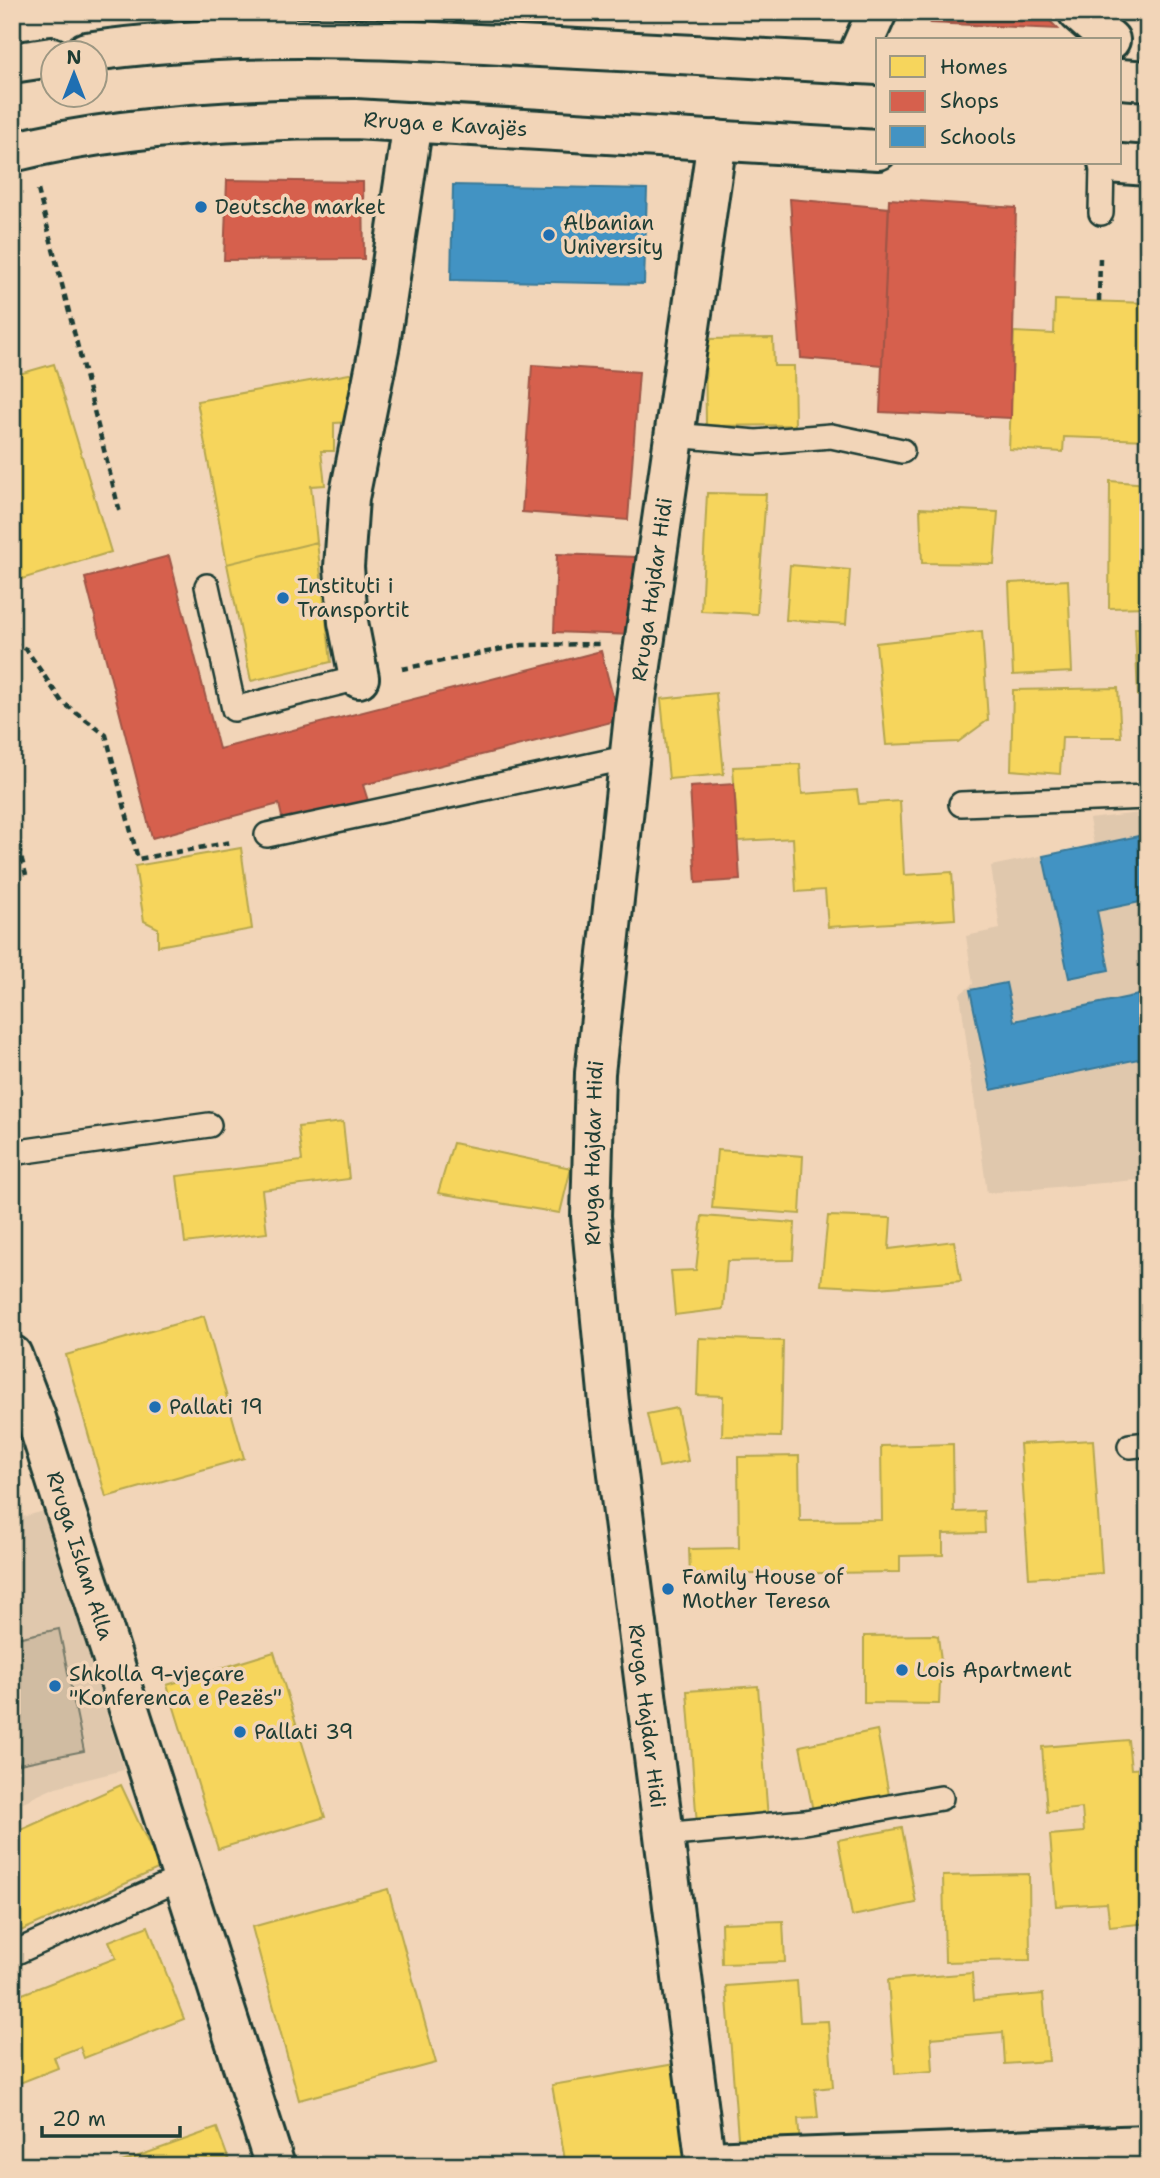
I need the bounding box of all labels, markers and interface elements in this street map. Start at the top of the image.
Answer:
north arrow [38,38,108,108]
legend [876,38,1122,164]
text: N [66,45,82,70]
text: Homes [940,53,1008,81]
text: Shops [940,87,999,115]
street label: Rruga e Kavajës [363,106,528,143]
text: Schools [940,123,1016,151]
place label: Deutsche market [215,193,386,221]
marker: Deutsche market [193,199,209,215]
place label: Albanian University [563,209,663,261]
marker: Albanian University [541,227,557,243]
street label: Rruga Hajdar Hidi [625,496,679,683]
place label: Instituti i Transportit [297,572,410,624]
marker: Instituti i Transportit [275,590,291,606]
street label: Rruga Hajdar Hidi [577,1059,610,1247]
place label: Pallati 19 [169,1393,263,1421]
marker: Pallati 19 [147,1399,163,1415]
street label: Rruga Islam Alla [40,1468,120,1644]
place label: Family House of Mother Teresa [682,1563,844,1615]
marker: Family House of Mother Teresa [660,1581,676,1597]
street label: Rruga Hajdar Hidi [622,1622,672,1810]
place label: Lois Apartment [916,1656,1072,1684]
place label: Shkolla 9-vjeçare "Konferenca e Pezës" [69,1660,282,1712]
marker: Lois Apartment [894,1662,910,1678]
marker: Shkolla 9-vjeçare "Konferenca e Pezës" [47,1678,63,1694]
place label: Pallati 39 [254,1718,354,1746]
marker: Pallati 39 [232,1724,248,1740]
scale bar [42,2094,180,2138]
text: 20 m [52,2105,106,2133]

